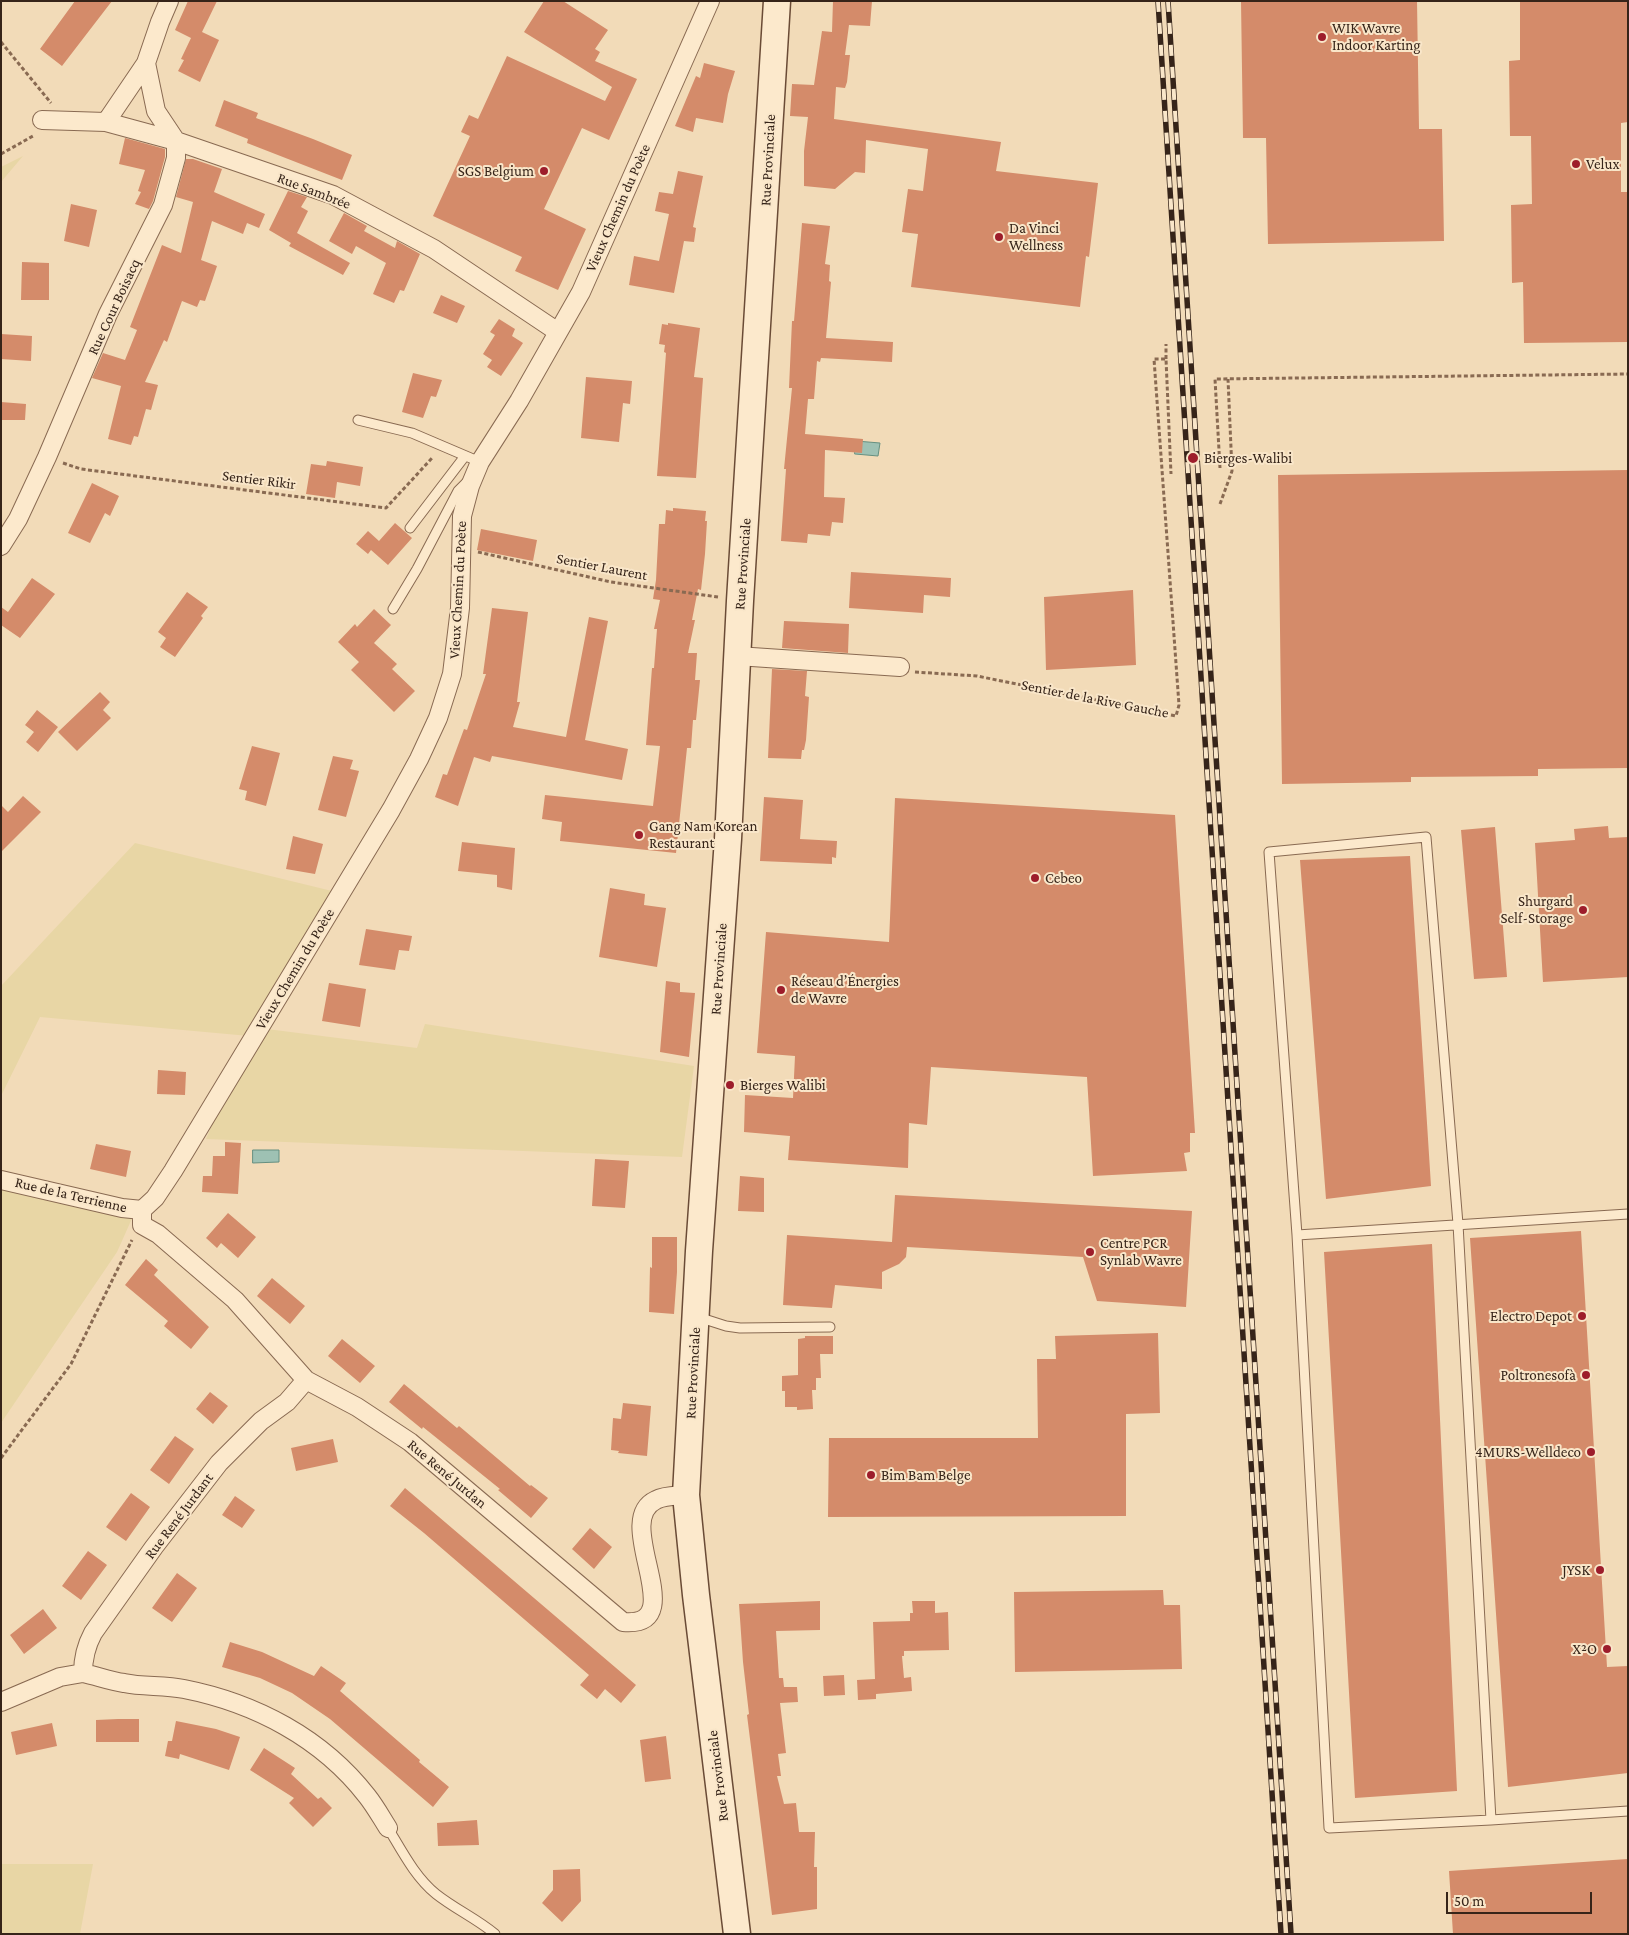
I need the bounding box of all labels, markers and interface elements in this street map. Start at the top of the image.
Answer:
place label: WIK Wavre Indoor Karting [1332,19,1420,54]
marker: WIK Wavre Indoor Karting [1316,31,1328,43]
street label: Rue Provinciale [757,114,779,206]
street label: Vieux Chemin du Poète [582,141,654,275]
place label: Velux [1586,155,1619,173]
marker: Velux [1570,158,1582,170]
place label: SGS Belgium [458,162,534,180]
marker: SGS Belgium [538,165,550,177]
street label: Rue Sambrée [275,169,353,213]
place label: Da Vinci Wellness [1009,219,1063,254]
marker: Da Vinci Wellness [993,231,1005,243]
street label: Rue Cour Boisacq [84,256,144,358]
place label: Bierges-Walibi [1204,449,1292,467]
marker: Bierges-Walibi [1186,451,1200,465]
street label: Sentier Rikir [221,467,297,493]
street label: Rue Provinciale [731,517,755,611]
street label: Vieux Chemin du Poète [445,520,471,660]
street label: Sentier Laurent [555,549,649,585]
street label: Sentier de la Rive Gauche [1020,676,1170,722]
place label: Gang Nam Korean Restaurant [649,817,758,852]
marker: Gang Nam Korean Restaurant [633,829,645,841]
place label: Cebeo [1045,869,1082,887]
marker: Cebeo [1029,872,1041,884]
place label: Shurgard Self-Storage [1500,892,1573,927]
marker: Shurgard Self-Storage [1577,904,1589,916]
street label: Vieux Chemin du Poète [252,905,338,1033]
street label: Rue Provinciale [707,922,731,1016]
place label: Réseau d’Énergies de Wavre [791,972,899,1007]
marker: Réseau d’Énergies de Wavre [775,984,787,996]
place label: Bierges Walibi [740,1076,826,1094]
marker: Bierges Walibi [724,1079,736,1091]
street label: Rue de la Terrienne [13,1173,129,1217]
place label: Centre PCR Synlab Wavre [1100,1234,1182,1269]
marker: Centre PCR Synlab Wavre [1084,1246,1096,1258]
place label: Electro Depot [1490,1307,1572,1325]
marker: Electro Depot [1576,1310,1588,1322]
street label: Rue Provinciale [682,1327,704,1419]
place label: Poltronesofà [1501,1366,1576,1384]
marker: Poltronesofà [1580,1369,1592,1381]
street label: Rue René Jurdan [404,1436,490,1512]
place label: 4MURS-Welldeco [1475,1443,1581,1461]
marker: 4MURS-Welldeco [1585,1446,1597,1458]
place label: Bim Bam Belge [881,1466,971,1484]
street label: Rue René Jurdant [141,1469,217,1563]
marker: Bim Bam Belge [865,1469,877,1481]
place label: JYSK [1562,1561,1590,1579]
marker: JYSK [1594,1564,1606,1576]
place label: X²O [1573,1640,1597,1658]
marker: X²O [1601,1643,1613,1655]
street label: Rue Provinciale [703,1729,733,1823]
scale bar [1449,1882,1595,1914]
text: 50 m [1454,1893,1484,1909]

